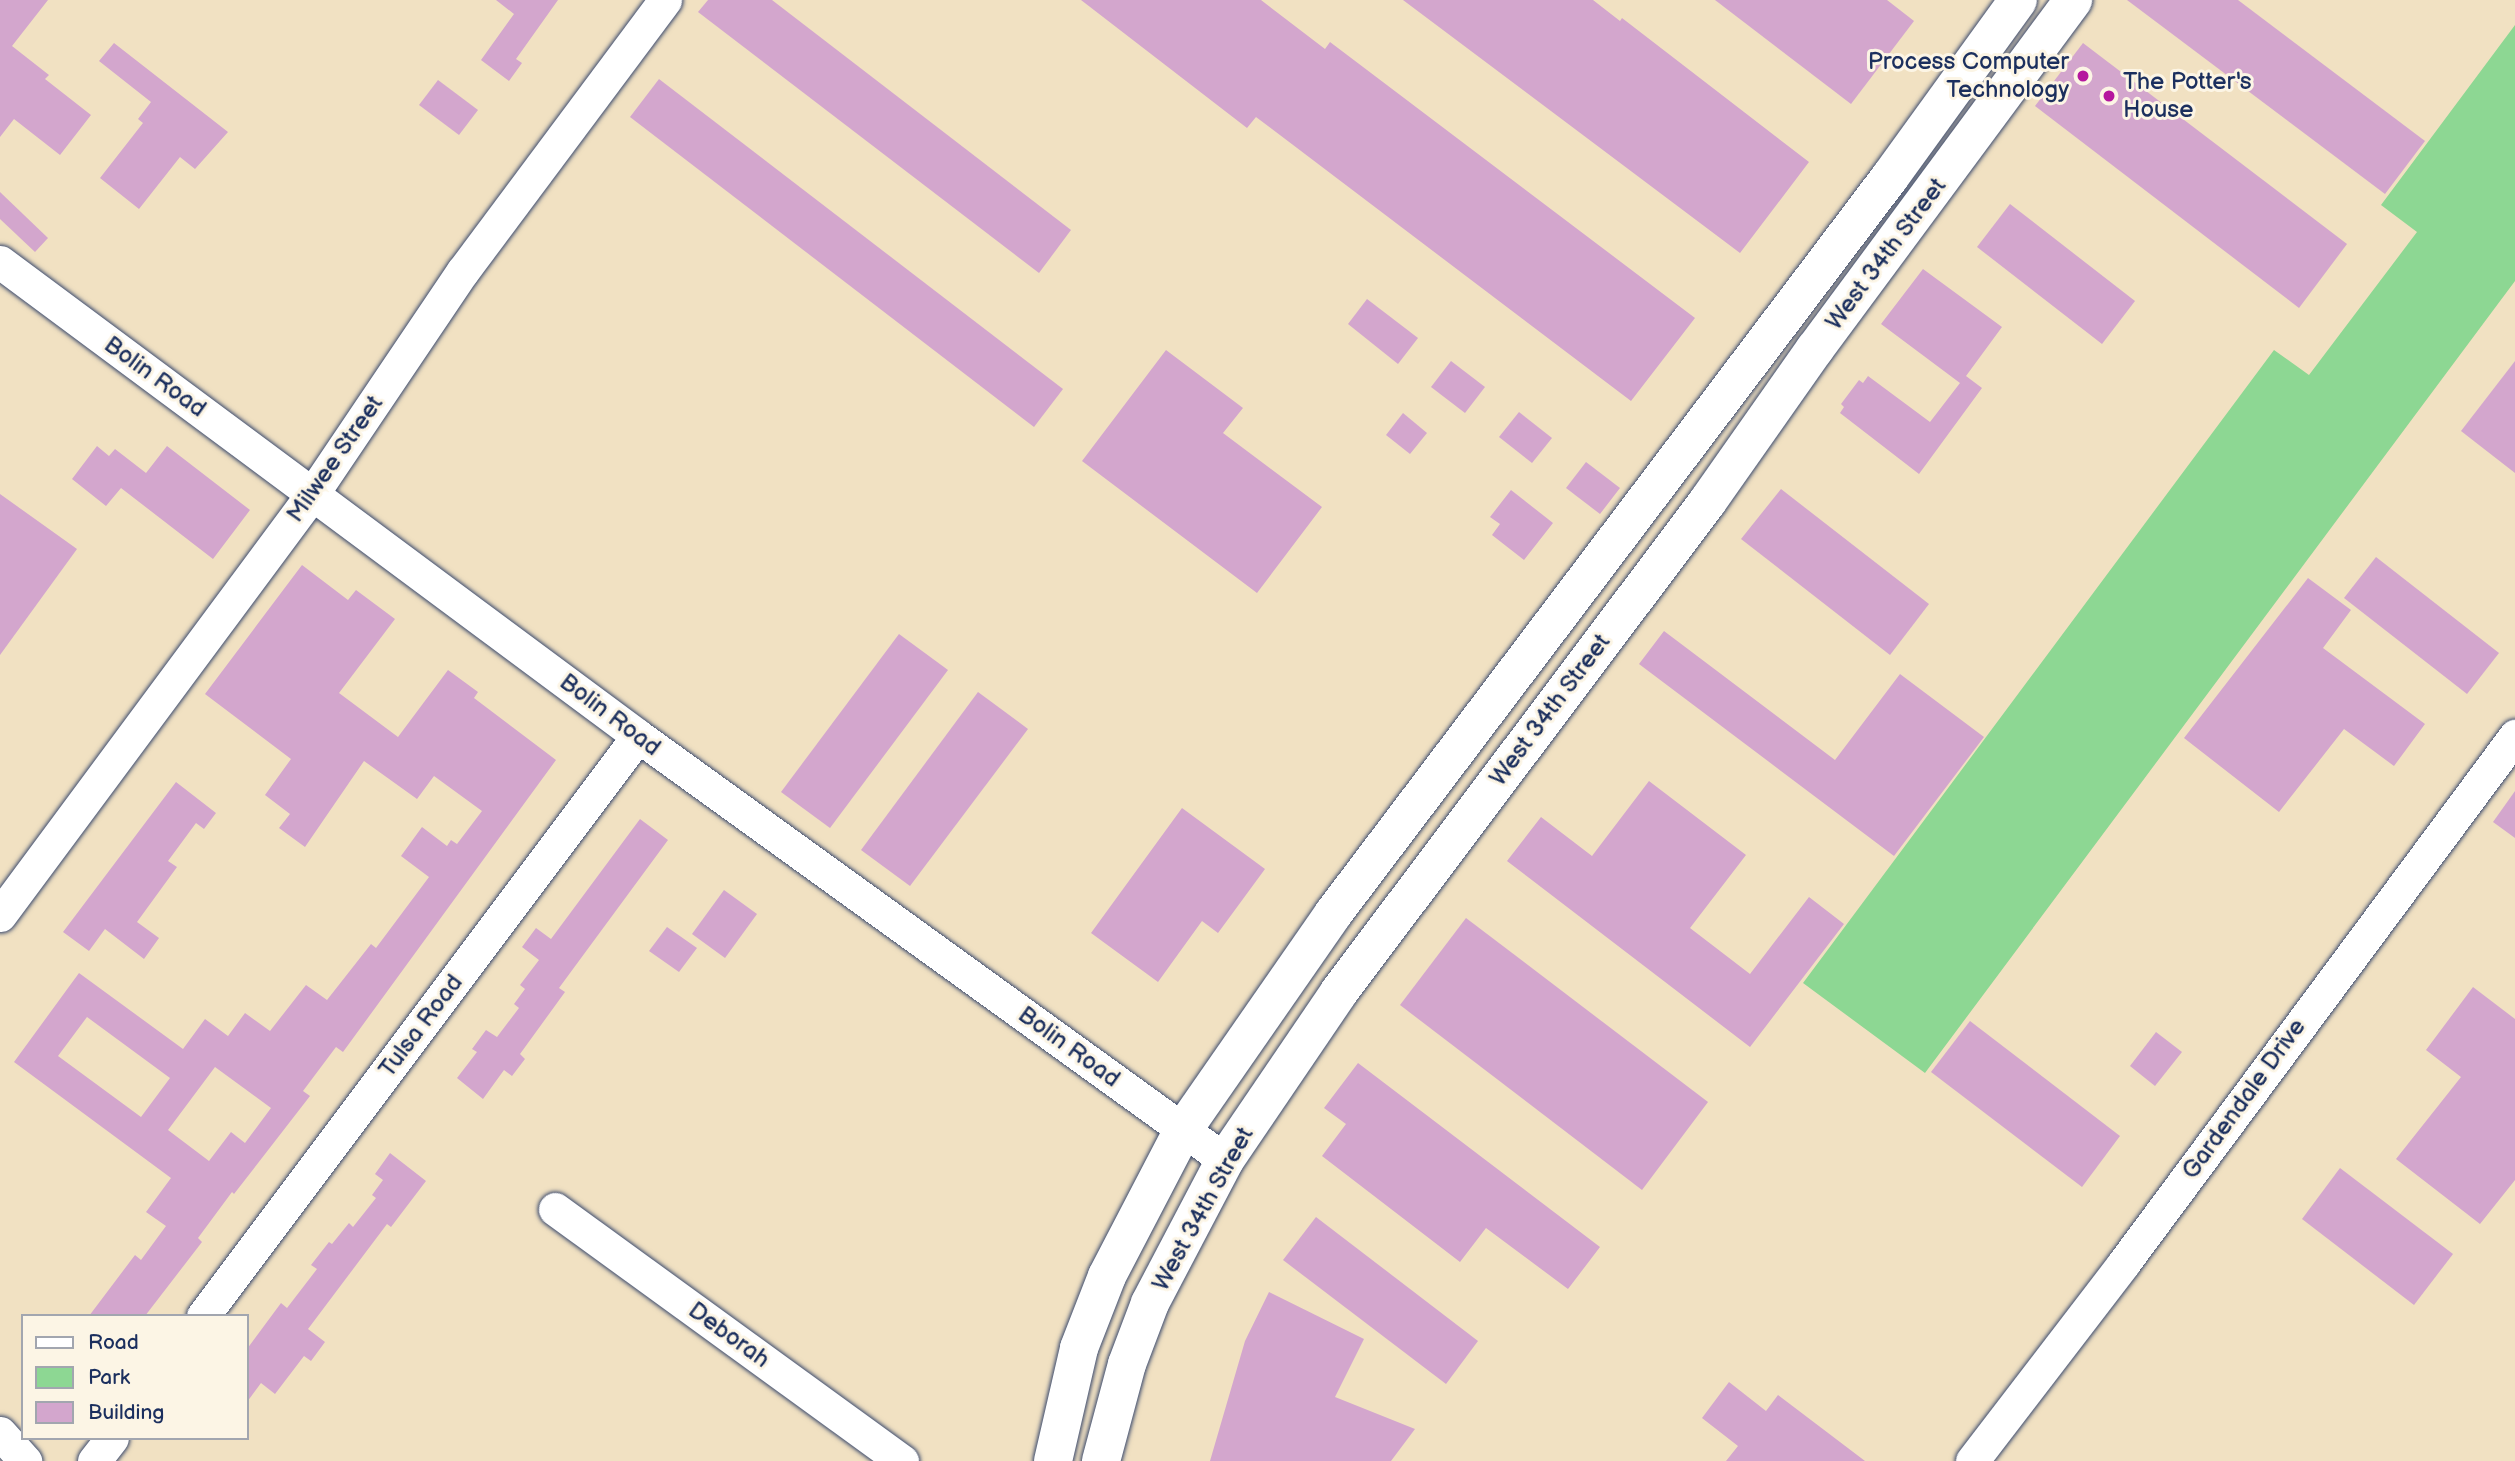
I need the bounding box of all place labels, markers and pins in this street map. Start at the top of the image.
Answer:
place label: Process Computer Technology [1868,48,2069,104]
marker: Process Computer Technology [2075,68,2091,84]
place label: The Potter's House [2123,68,2252,124]
marker: The Potter's House [2101,88,2117,104]

